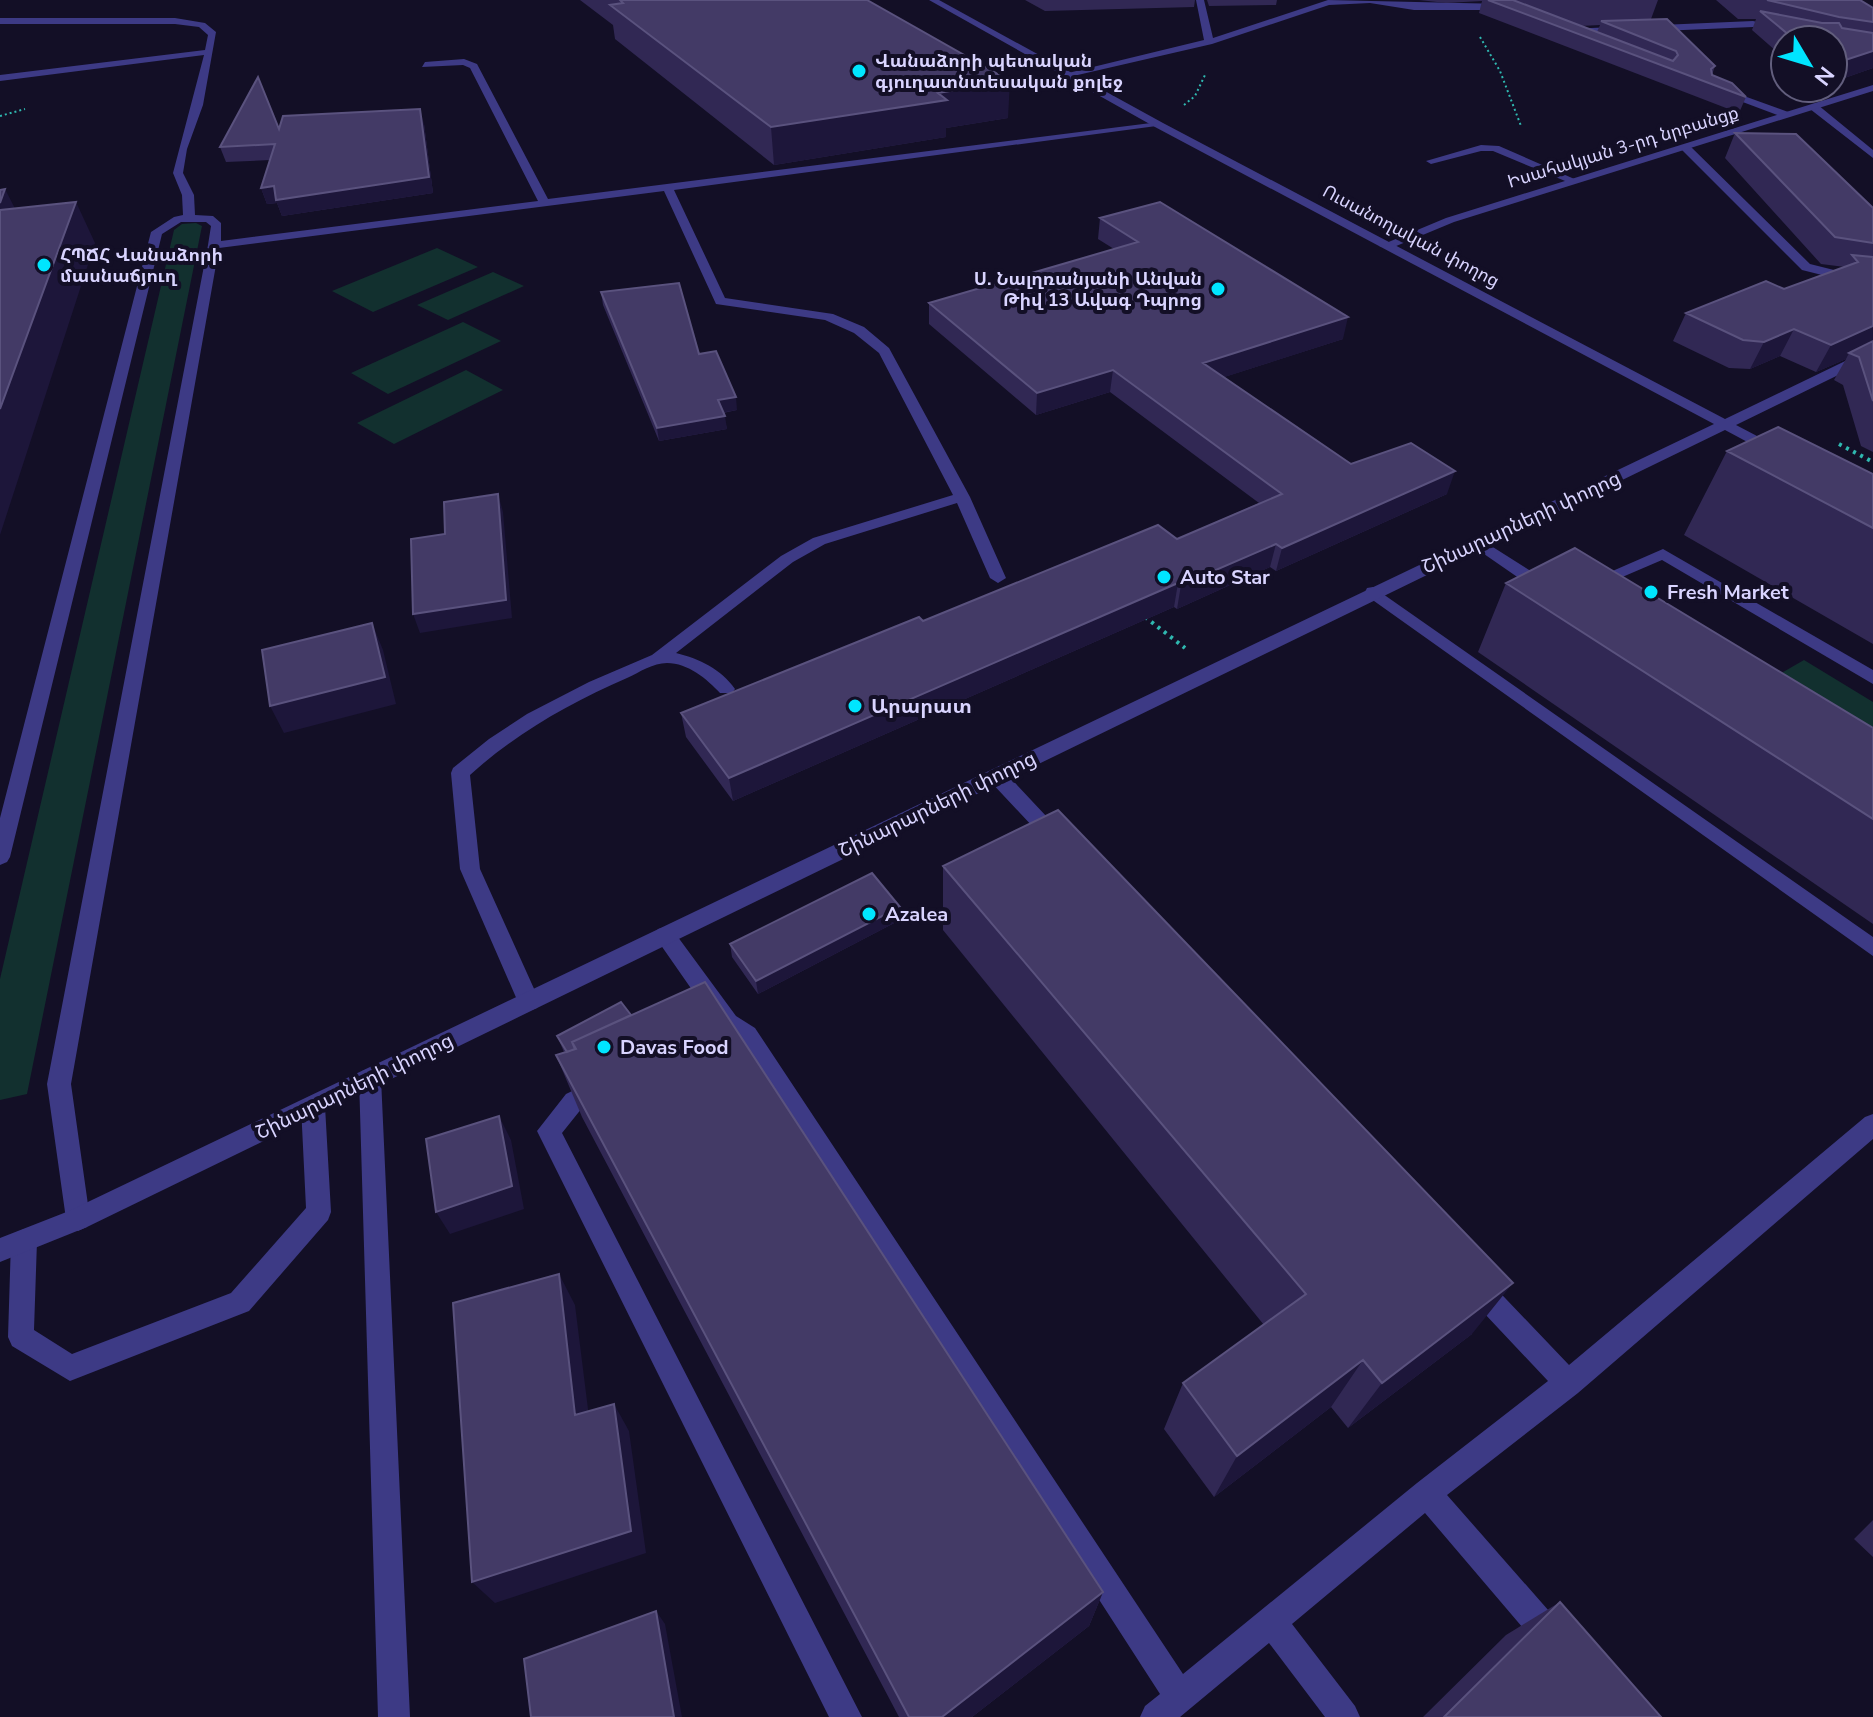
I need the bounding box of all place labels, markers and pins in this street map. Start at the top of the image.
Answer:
place label: Վանաձորի պետական գյուղատնտեսական քոլեջ [875,49,1123,94]
marker: Վանաձորի պետական գյուղատնտեսական քոլեջ [850,62,868,80]
place label: ՀՊՃՀ Վանաձորի մասնաճյուղ [60,243,223,288]
marker: ՀՊՃՀ Վանաձորի մասնաճյուղ [35,256,53,274]
place label: Ս. Նալղռանյանի Անվան Թիվ 13 Ավագ Դպրոց [974,267,1202,312]
marker: Ս. Նալղռանյանի Անվան Թիվ 13 Ավագ Դպրոց [1209,280,1227,298]
place label: Auto Star [1180,564,1270,591]
marker: Auto Star [1155,568,1173,586]
place label: Fresh Market [1667,579,1789,606]
marker: Fresh Market [1642,583,1660,601]
place label: Արարատ [871,693,972,720]
marker: Արարատ [846,697,864,715]
place label: Azalea [885,901,948,928]
marker: Azalea [860,905,878,923]
place label: Davas Food [620,1034,728,1061]
marker: Davas Food [595,1038,613,1056]

